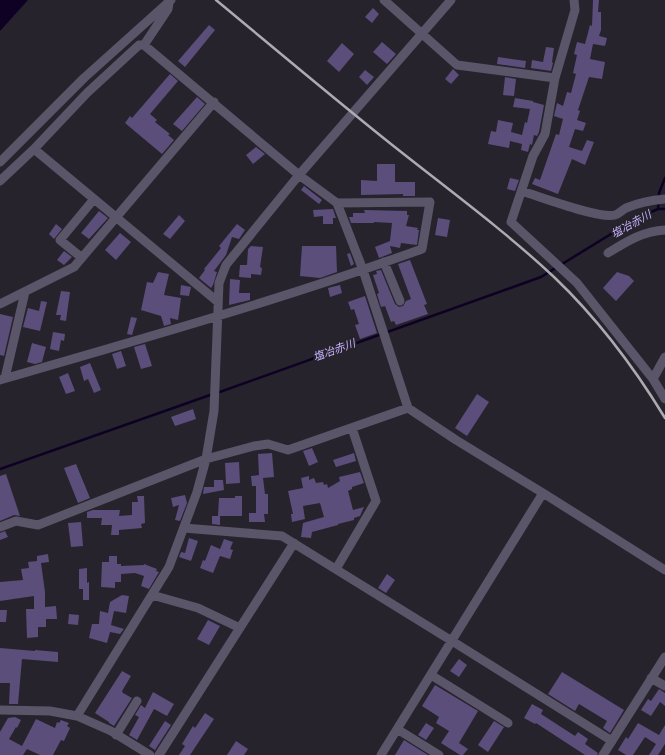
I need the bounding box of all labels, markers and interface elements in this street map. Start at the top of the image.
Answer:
water label: 塩冶赤川 [608,206,655,241]
water label: 塩冶赤川 [311,335,358,364]

